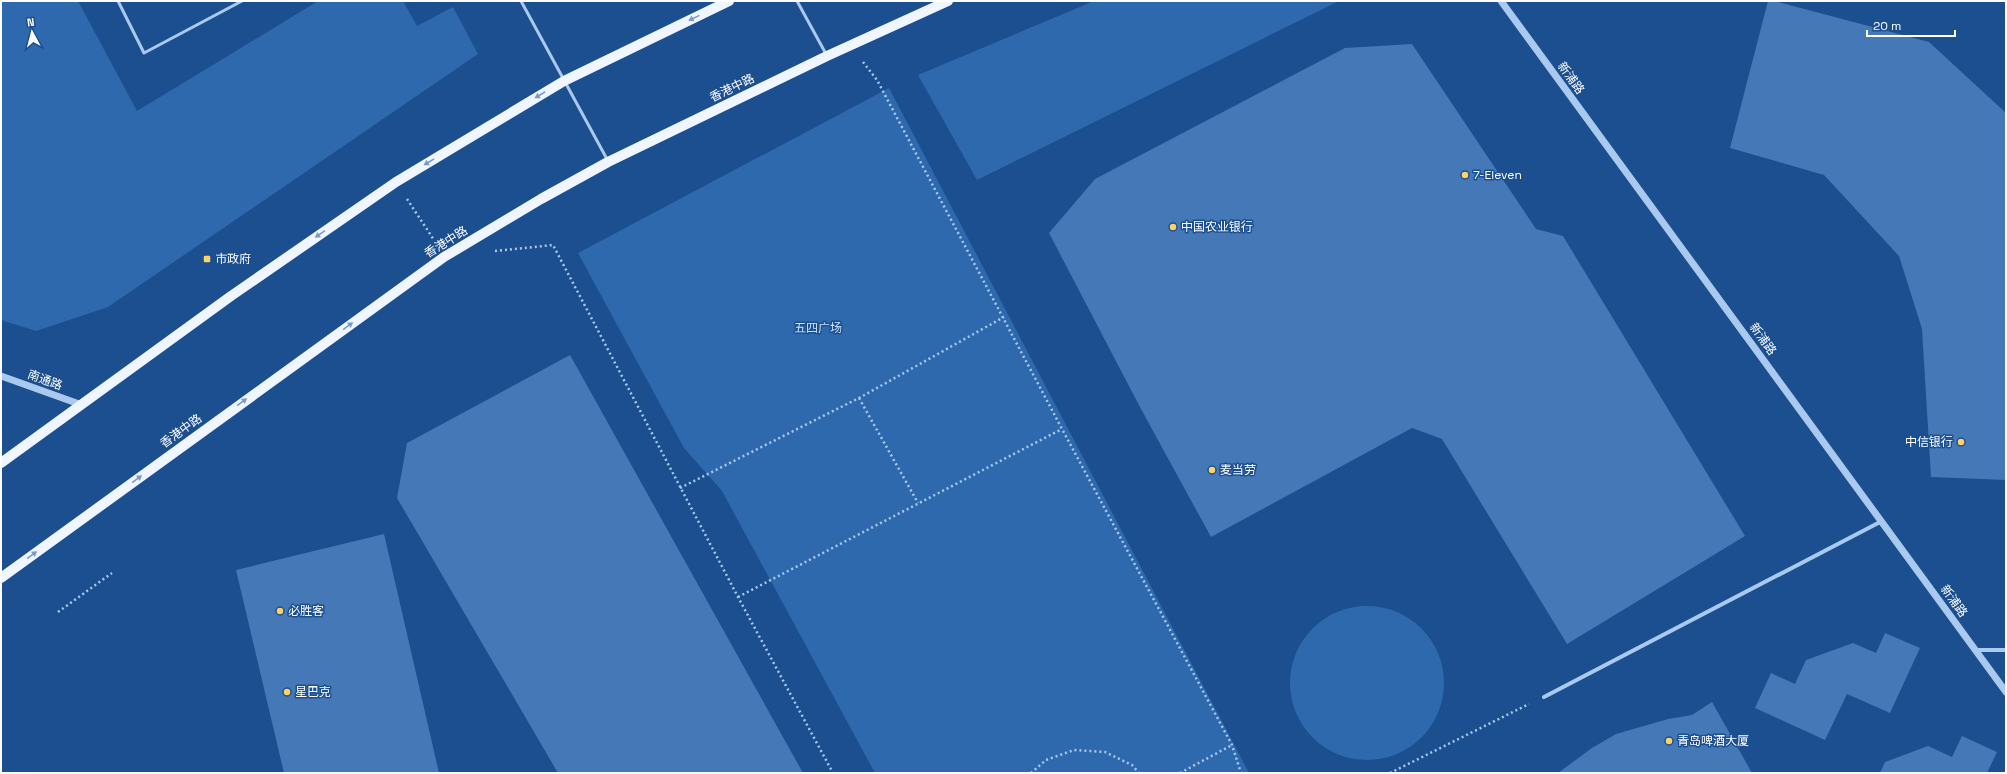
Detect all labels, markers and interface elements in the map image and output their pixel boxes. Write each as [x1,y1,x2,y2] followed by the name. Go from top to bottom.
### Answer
[12,12,52,52] north arrow
[1867,12,1955,38] scale bar
[26,15,35,29] text: N
[688,15,699,21] one-way arrow
[1873,18,1901,34] text: 20 m
[1554,59,1588,97] street label: 新浦路
[707,70,757,106] street label: 香港中路
[534,92,546,99] one-way arrow
[423,159,435,166] one-way arrow
[1473,167,1522,183] place label: 7-Eleven
[1460,170,1470,180] marker: 7-Eleven
[1181,219,1253,235] place label: 中国农业银行
[421,222,471,262] street label: 香港中路
[1168,222,1178,232] marker: 中国农业银行
[315,230,326,238] one-way arrow
[215,251,251,267] place label: 市政府
[202,254,212,264] marker: 市政府
[794,320,842,336] park label: 五四广场
[1746,320,1780,358] street label: 新浦路
[343,322,353,330] one-way arrow
[25,366,65,394] street label: 南通路
[237,398,248,406] one-way arrow
[157,410,205,452] street label: 香港中路
[1905,434,1953,450] place label: 中信银行
[1956,437,1966,447] marker: 中信银行
[1220,462,1256,478] place label: 麦当劳
[1207,465,1217,475] marker: 麦当劳
[132,474,143,483] one-way arrow
[27,551,38,559] one-way arrow
[1937,582,1971,620] street label: 新浦路
[288,603,324,619] place label: 必胜客
[275,606,285,616] marker: 必胜客
[295,684,331,700] place label: 星巴克
[282,687,292,697] marker: 星巴克
[1677,733,1749,749] place label: 青岛啤酒大厦
[1664,736,1674,746] marker: 青岛啤酒大厦

